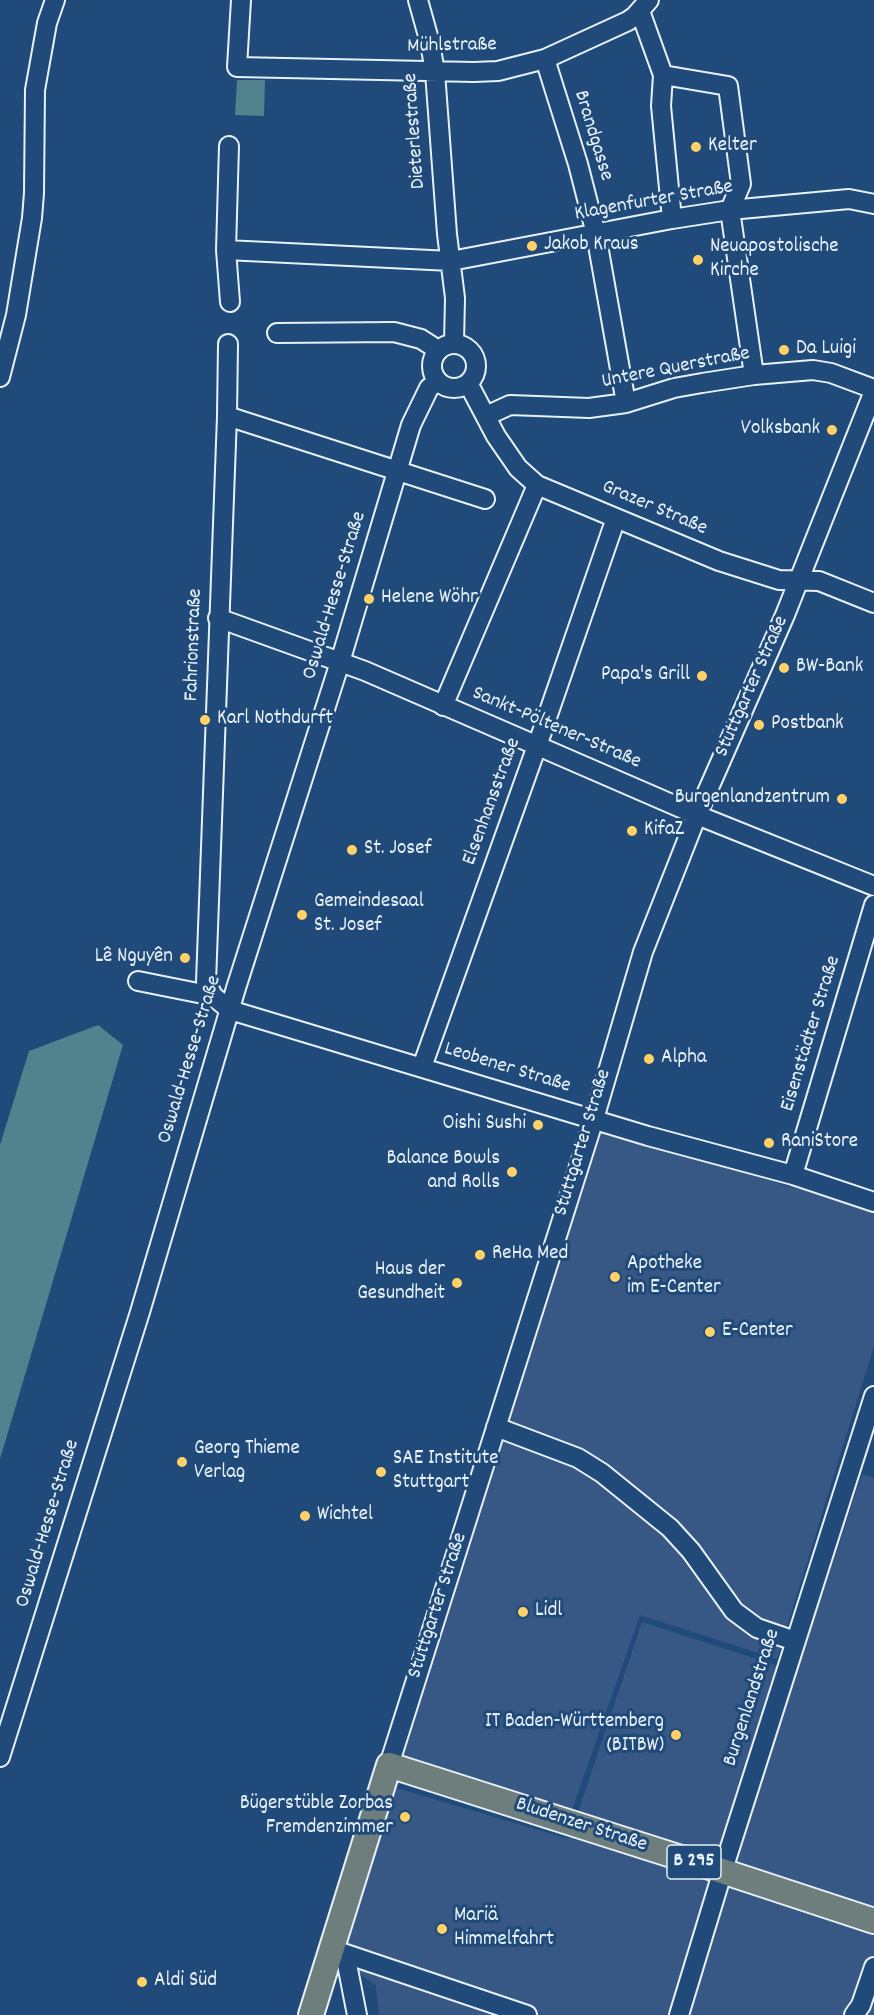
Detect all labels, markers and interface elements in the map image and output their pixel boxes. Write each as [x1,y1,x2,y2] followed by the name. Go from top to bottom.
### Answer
[407,34,497,60] street label: Mühlstraße
[399,72,433,190] street label: Dieterlestraße
[566,88,618,184] street label: Brandgasse
[708,134,757,160] place label: Kelter
[689,140,703,154] marker: Kelter
[573,176,735,228] street label: Klagenfurter Straße
[544,233,639,259] place label: Jakob Kraus
[710,235,838,285] place label: Neuapostolische Kirche
[525,239,539,253] marker: Jakob Kraus
[691,253,705,267] marker: Neuapostolische Kirche
[796,337,856,363] place label: Da Luigi
[600,342,752,396] street label: Untere Querstraße
[777,343,791,357] marker: Da Luigi
[741,417,820,443] place label: Volksbank
[825,423,839,437] marker: Volksbank
[598,476,710,542] street label: Grazer Straße
[298,509,374,683] street label: Oswald-Hesse-Straße
[381,586,478,612] place label: Helene Wöhr
[180,588,210,702] street label: Fahrionstraße
[362,592,376,606] marker: Helene Wöhr
[711,613,795,761] street label: Stuttgarter Straße
[796,655,863,681] place label: BW-Bank
[777,661,791,675] marker: BW-Bank
[601,663,690,689] place label: Papa's Grill
[695,669,709,683] marker: Papa's Grill
[468,682,644,776] street label: Sankt-Pöltener-Straße
[217,707,333,733] place label: Karl Nothdurft
[771,712,844,738] place label: Postbank
[198,713,212,727] marker: Karl Nothdurft
[752,718,766,732] marker: Postbank
[458,735,528,869] street label: Elsenhansstraße
[675,786,830,812] place label: Burgenlandzentrum
[835,792,849,806] marker: Burgenlandzentrum
[644,818,684,844] place label: KifaZ
[625,824,639,838] marker: KifaZ
[364,837,432,863] place label: St. Josef
[345,843,359,857] marker: St. Josef
[314,890,424,940] place label: Gemeindesaal St. Josef
[295,908,309,922] marker: Gemeindesaal St. Josef
[95,945,173,971] place label: Lê Nguyên
[178,951,192,965] marker: Lê Nguyên
[776,953,848,1115] street label: Eisenstädter Straße
[153,973,229,1147] street label: Oswald-Hesse-Straße
[441,1038,573,1100] street label: Leobener Straße
[661,1046,707,1072] place label: Alpha
[642,1052,656,1066] marker: Alpha
[550,1067,618,1219] street label: Stuttgarter Straße
[442,1112,526,1138] place label: Oishi Sushi
[531,1118,545,1132] marker: Oishi Sushi
[781,1130,858,1156] place label: RaniStore
[762,1136,776,1150] marker: RaniStore
[386,1147,500,1197] place label: Balance Bowls and Rolls
[505,1165,519,1179] marker: Balance Bowls and Rolls
[492,1242,568,1268] place label: ReHa Med
[473,1248,487,1262] marker: ReHa Med
[627,1252,721,1302] place label: Apotheke im E-Center
[357,1258,445,1308] place label: Haus der Gesundheit
[608,1270,622,1284] marker: Apotheke im E-Center
[450,1276,464,1290] marker: Haus der Gesundheit
[722,1319,793,1345] place label: E-Center
[703,1325,717,1339] marker: E-Center
[11,1437,87,1611] street label: Oswald-Hesse-Straße
[194,1437,300,1487] place label: Georg Thieme Verlag
[393,1447,499,1497] place label: SAE Institute Stuttgart
[175,1455,189,1469] marker: Georg Thieme Verlag
[374,1465,388,1479] marker: SAE Institute Stuttgart
[317,1503,373,1529] place label: Wichtel
[298,1509,312,1523] marker: Wichtel
[404,1530,474,1682] street label: Stuttgarter Straße
[535,1599,562,1625] place label: Lidl
[516,1605,530,1619] marker: Lidl
[719,1626,787,1770] street label: Burgenlandstraße
[485,1710,664,1760] place label: IT Baden-Württemberg (BITBW)
[669,1728,683,1742] marker: IT Baden-Württemberg (BITBW)
[240,1792,393,1842] place label: Bügerstüble Zorbas Fremdenzimmer
[512,1793,650,1859] street label: Bludenzer Straße
[398,1810,412,1824] marker: Bügerstüble Zorbas Fremdenzimmer
[667,1845,721,1879] road number: B 295
[454,1904,554,1954] place label: Mariä Himmelfahrt
[435,1922,449,1936] marker: Mariä Himmelfahrt
[154,1969,217,1995] place label: Aldi Süd
[135,1975,149,1989] marker: Aldi Süd

